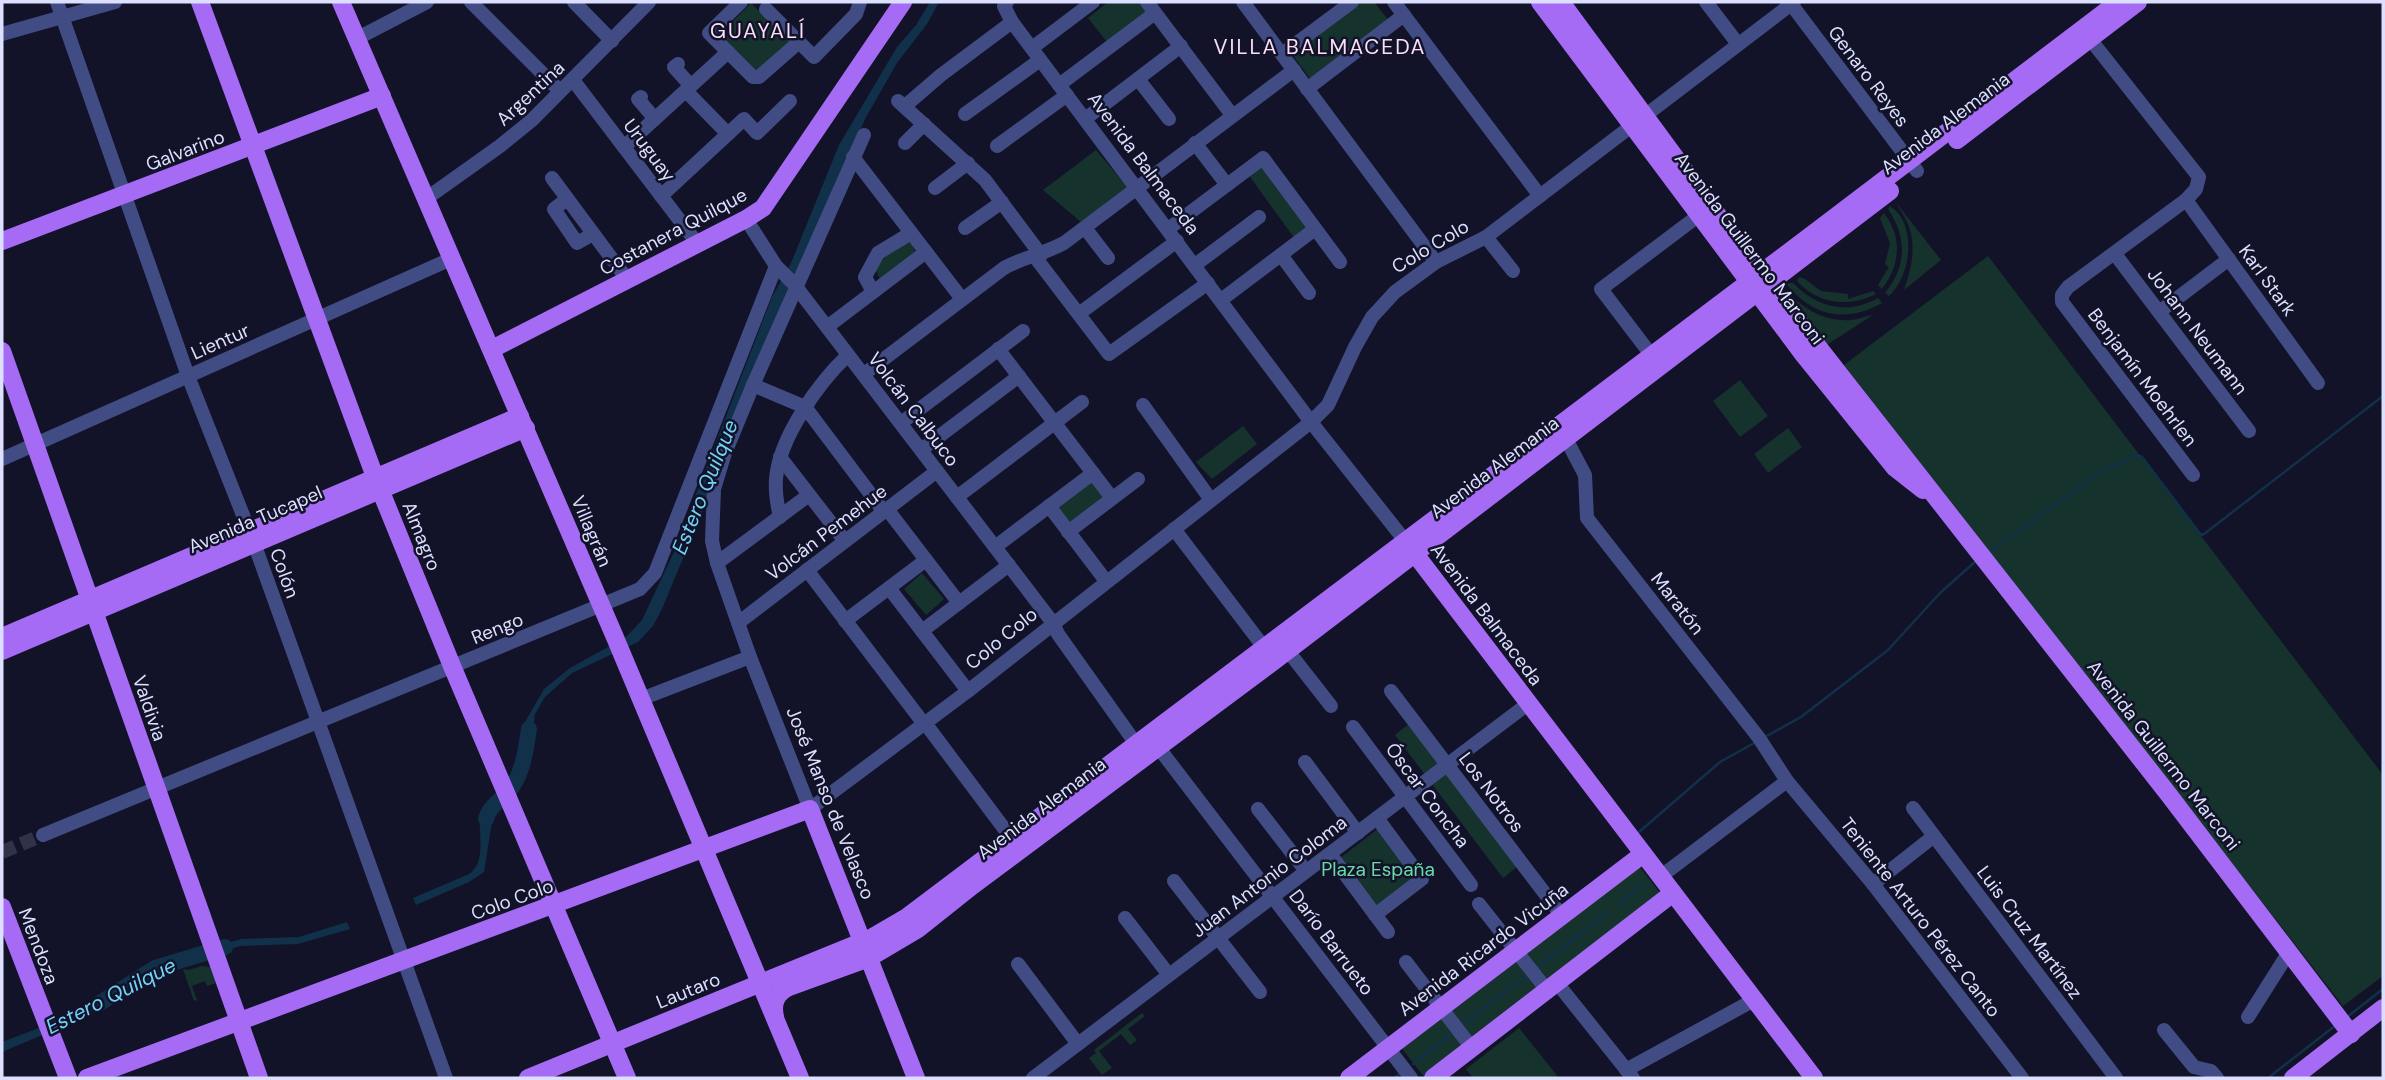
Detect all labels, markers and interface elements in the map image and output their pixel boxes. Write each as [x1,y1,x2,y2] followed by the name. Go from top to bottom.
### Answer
[710,17,806,45] district label: GUAYALÍ
[1822,21,1915,132] street label: Genaro Reyes
[1213,33,1427,61] district label: VILLA BALMACEDA
[491,55,570,131] street label: Argentina
[1876,67,2015,180] street label: Avenida Alemania
[1082,87,1205,239] street label: Avenida Balmaceda
[618,114,682,187] street label: Uruguay
[142,124,228,177] street label: Galvarino
[1669,147,1830,350] street label: Avenida Guillermo Marconi
[595,182,751,281] street label: Costanera Quilque
[1387,214,1473,279] street label: Colo Colo
[2233,239,2302,321] street label: Karl Stark
[2142,263,2254,400] street label: Johann Neumann
[2082,303,2203,452] street label: Benjamín Moehrlen
[187,318,253,365] street label: Lientur
[862,347,965,472] street label: Volcán Calbuco
[1425,411,1564,524] street label: Avenida Alemania
[665,416,745,558] water label: Estero Quilque
[761,479,892,586] street label: Volcán Pemehue
[184,480,326,559] street label: Avenida Tucapel
[565,492,618,571] street label: Villagrán
[396,498,447,575] street label: Almagro
[1425,538,1548,690] street label: Avenida Balmaceda
[264,545,305,602] street label: Colón
[1645,567,1710,640] street label: Maratón
[960,602,1043,675] street label: Colo Colo
[468,607,527,650] street label: Rengo
[2081,655,2246,855] street label: Avenida Guillermo Marconi
[127,672,172,744] street label: Valdivia
[780,703,881,903] street label: José Manso de Velasco
[1380,738,1475,853] street label: Óscar Concha
[1453,747,1530,838] street label: Los Notros
[972,752,1111,865] street label: Avenida Alemania
[1187,810,1352,943] street label: Juan Antonio Coloma
[1835,812,2006,1022] street label: Teniente Arturo Pérez Canto
[1321,857,1435,882] park label: Plaza España
[1971,861,2088,1004] street label: Luis Cruz Martínez
[468,873,557,926] street label: Colo Colo
[1393,877,1573,1022] street label: Avenida Ricardo Vicuña
[1284,884,1380,1000] street label: Darío Barrueto
[13,904,65,988] street label: Mendoza
[41,951,181,1041] water label: Estero Quilque
[652,966,724,1015] street label: Lautaro

